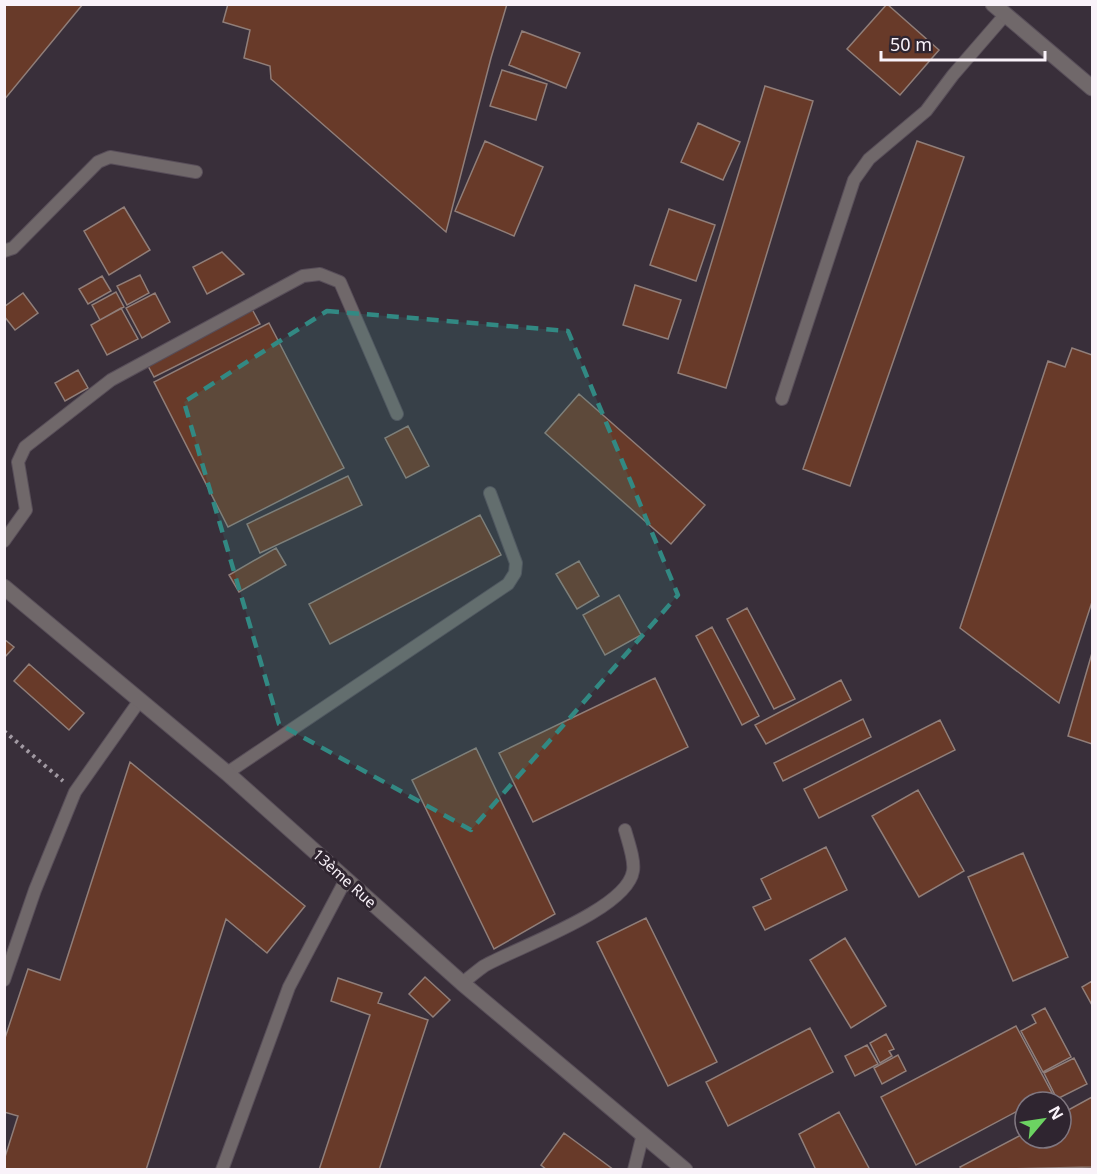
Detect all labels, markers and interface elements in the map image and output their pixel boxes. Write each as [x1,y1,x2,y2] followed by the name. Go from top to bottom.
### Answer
[881,24,1044,62] scale bar
[890,32,932,56] text: 50 m
[309,844,381,912] street label: 13ème Rue
[1013,1090,1073,1150] north arrow
[1043,1102,1069,1124] text: N

